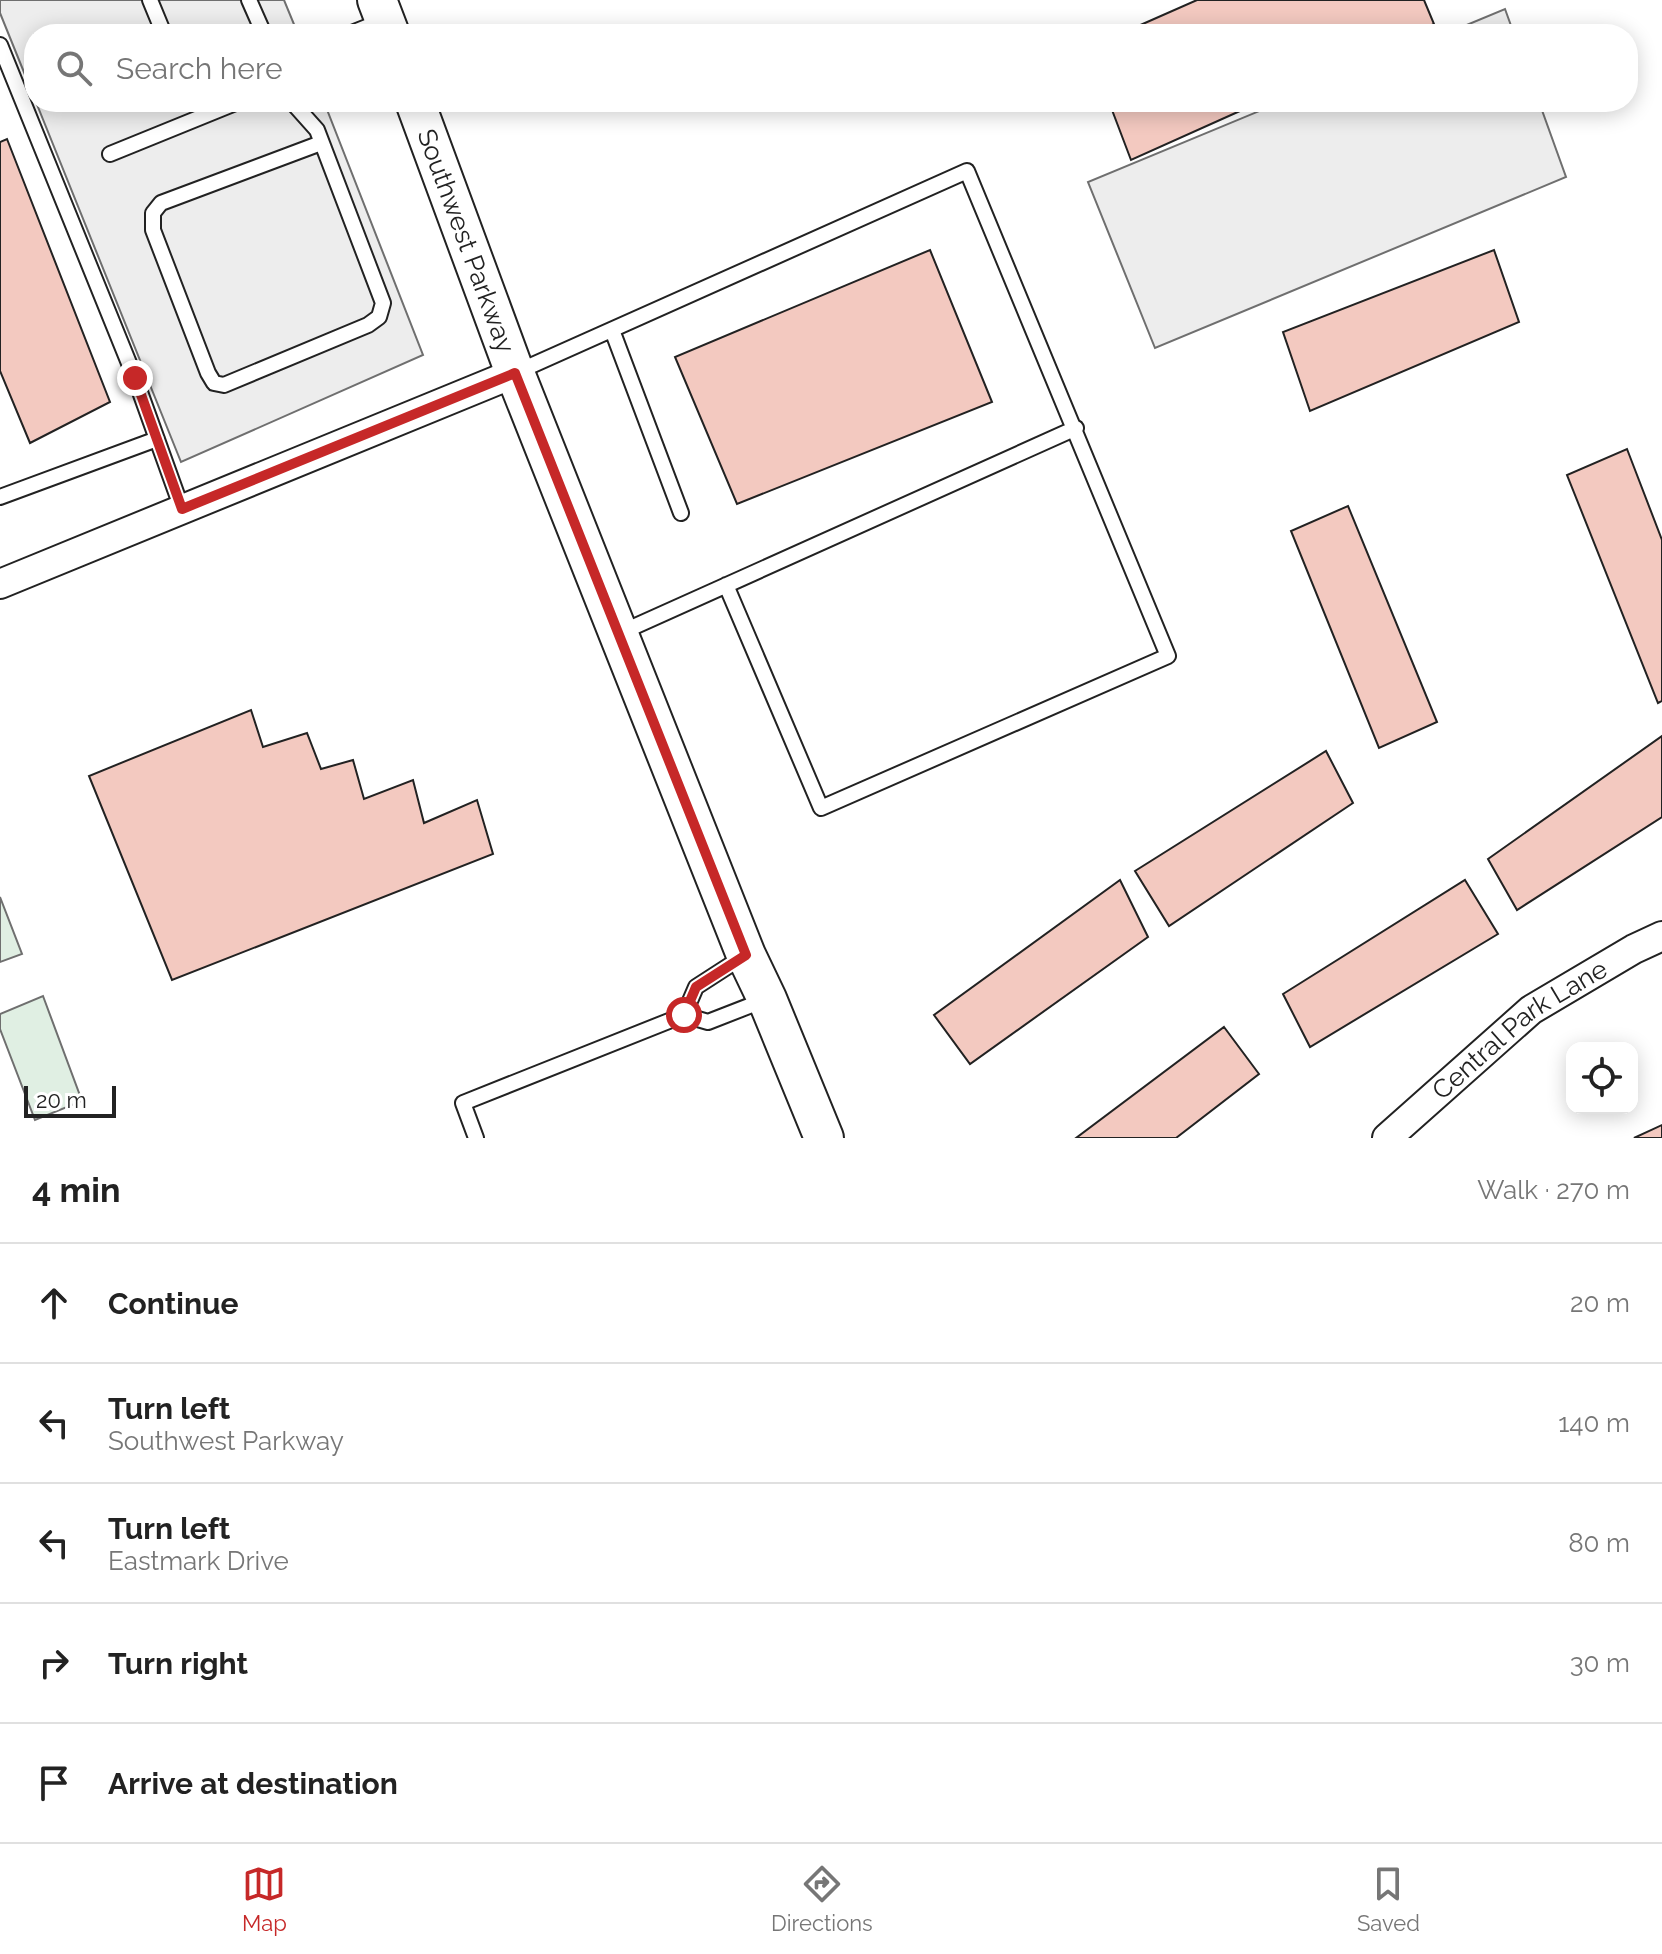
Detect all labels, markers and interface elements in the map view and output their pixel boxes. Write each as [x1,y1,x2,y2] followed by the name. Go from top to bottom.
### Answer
[24,24,1638,112] search box
[52,46,96,90] icon: search
[116,51,283,86] text: Search here
[411,125,521,357] street label: Southwest Parkway
[117,360,153,396] route end
[1426,953,1612,1106] street label: Central Park Lane
[666,997,702,1033] route start
[1566,1042,1638,1114] map controls
[1566,1042,1638,1114] button: locate
[24,1082,116,1118] scale bar
[36,1087,87,1113] text: 20 m
[32,1170,120,1210] text: 4 min
[1477,1175,1630,1205] text: Walk · 270 m
[32,1281,76,1325] icon: ahead
[108,1286,239,1321] text: Continue
[1570,1288,1630,1318] text: 20 m
[108,1391,230,1426] text: Turn left
[32,1401,76,1445] icon: left
[1558,1408,1630,1438] text: 140 m
[108,1426,344,1456] text: Southwest Parkway
[108,1511,230,1546] text: Turn left
[32,1521,76,1565] icon: left
[1568,1528,1630,1558] text: 80 m
[108,1546,289,1576] text: Eastmark Drive
[32,1641,76,1685] icon: right
[108,1646,248,1681] text: Turn right
[1570,1648,1630,1678] text: 30 m
[32,1761,76,1805] icon: arrive
[108,1766,398,1801] text: Arrive at destination
[242,1862,287,1936] tab: Map
[771,1862,873,1936] tab: Directions
[1357,1862,1420,1936] tab: Saved

